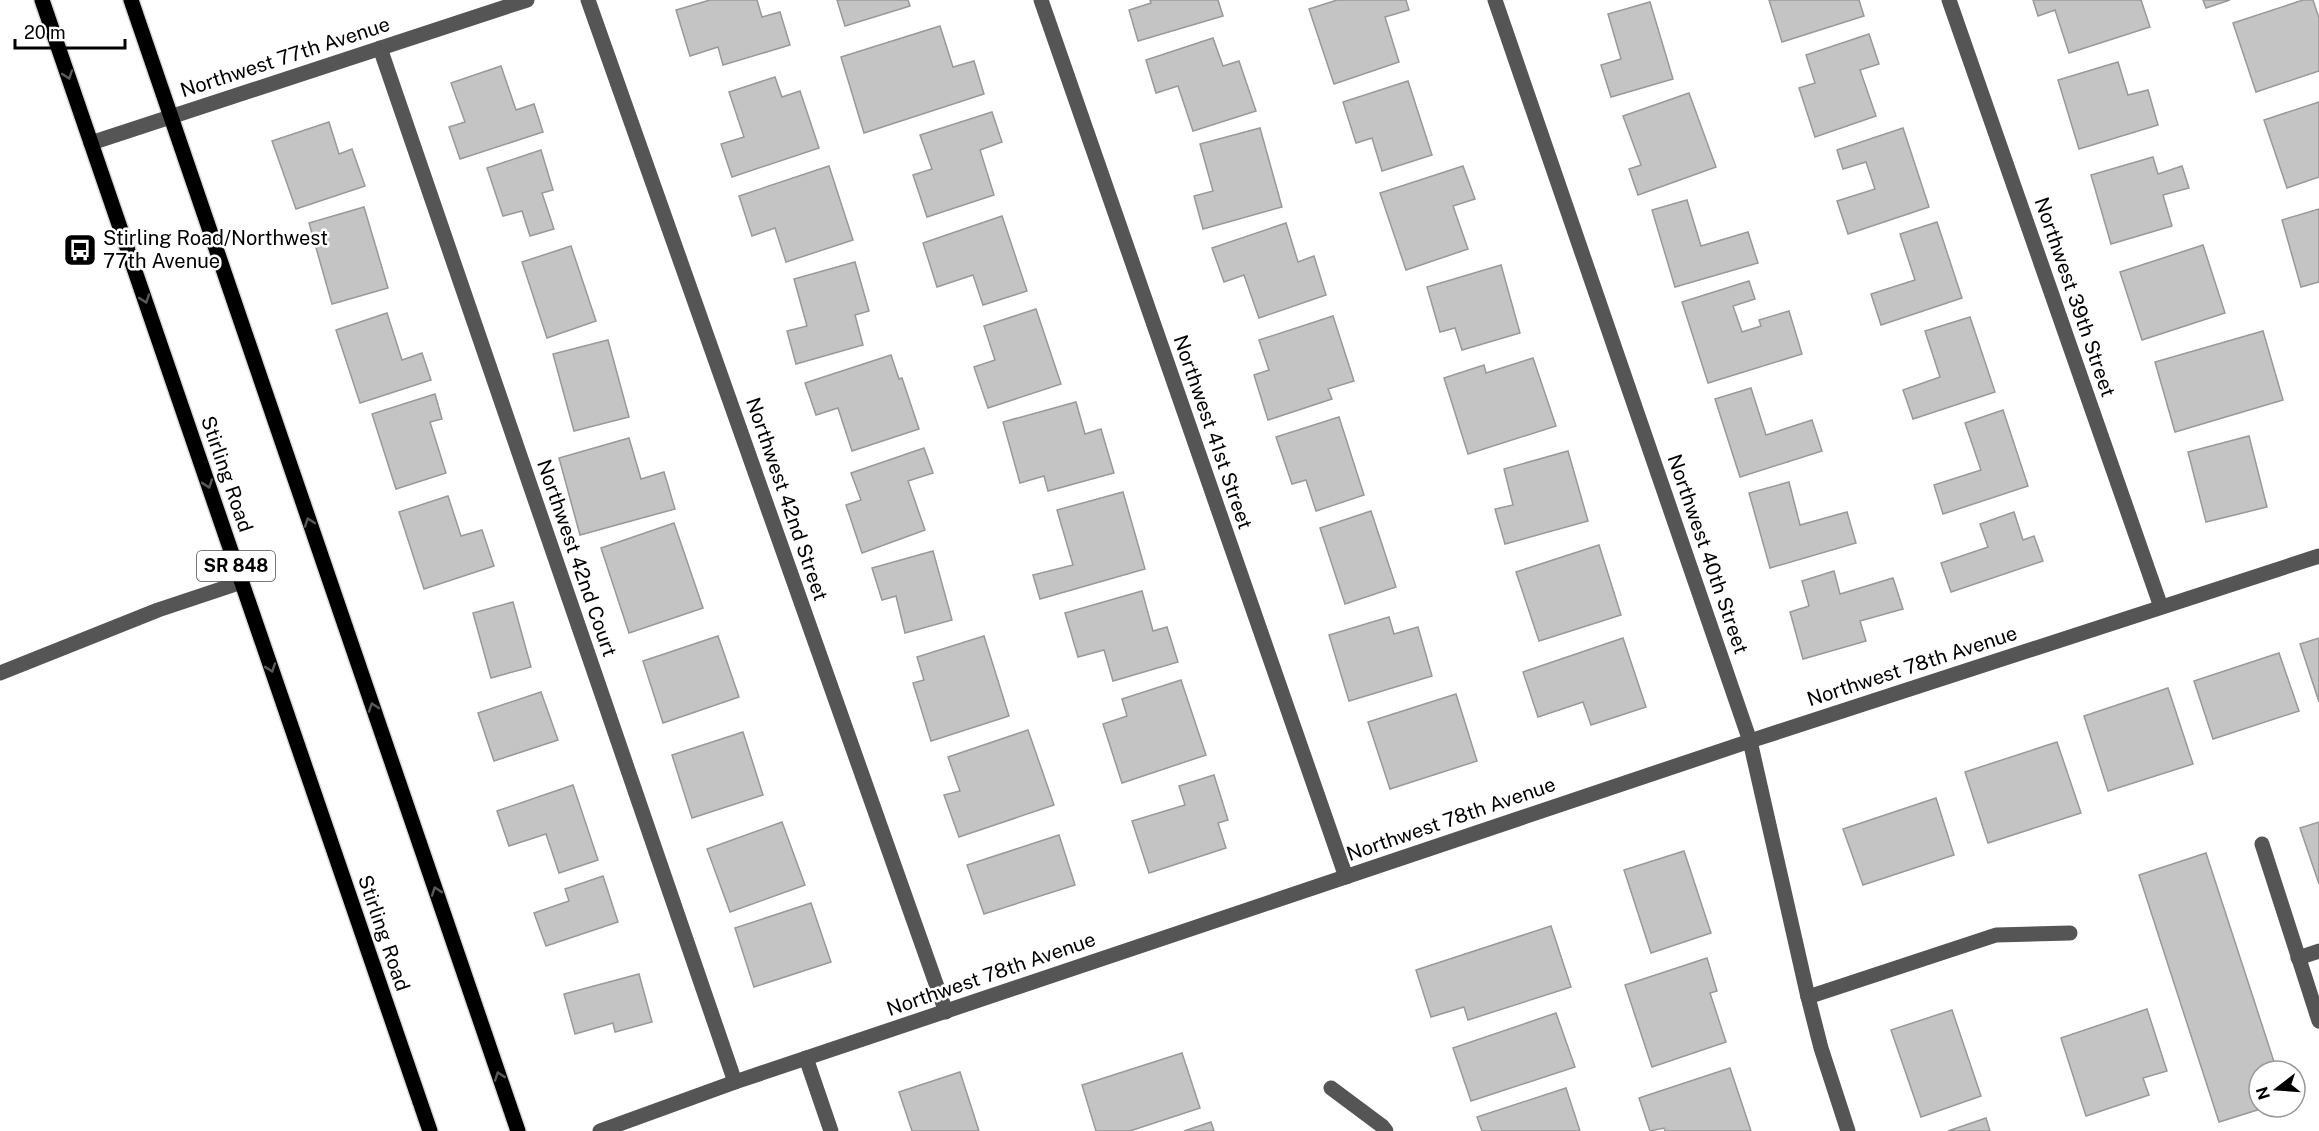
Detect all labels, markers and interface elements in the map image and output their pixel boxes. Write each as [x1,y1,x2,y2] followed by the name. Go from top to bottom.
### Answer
[15,12,124,50] scale bar
[177,12,393,102] street label: Northwest 77th Avenue
[24,22,66,43] text: 20 m
[61,69,73,80] one-way arrow
[2030,194,2120,400] street label: Northwest 39th Street
[103,226,328,273] place label: Stirling Road/Northwest 77th Avenue
[62,232,98,268] bus stop icon: Stirling Road/Northwest 77th Avenue
[137,294,150,304] one-way arrow
[1169,332,1257,532] street label: Northwest 41st Street
[741,394,833,604] street label: Northwest 42nd Street
[196,413,258,535] street label: Stirling Road
[1663,451,1753,657] street label: Northwest 40th Street
[532,456,622,660] street label: Northwest 42nd Court
[201,478,213,489] one-way arrow
[304,517,317,528] one-way arrow
[197,551,275,581] road number: SR 848
[1804,621,2020,711] street label: Northwest 78th Avenue
[264,662,277,673] one-way arrow
[367,702,380,713] one-way arrow
[1343,772,1559,866] street label: Northwest 78th Avenue
[353,872,415,994] street label: Stirling Road
[430,886,443,897] one-way arrow
[883,927,1099,1021] street label: Northwest 78th Avenue
[2247,1059,2307,1119] north arrow
[493,1071,506,1082] one-way arrow
[2252,1084,2274,1102] text: N

